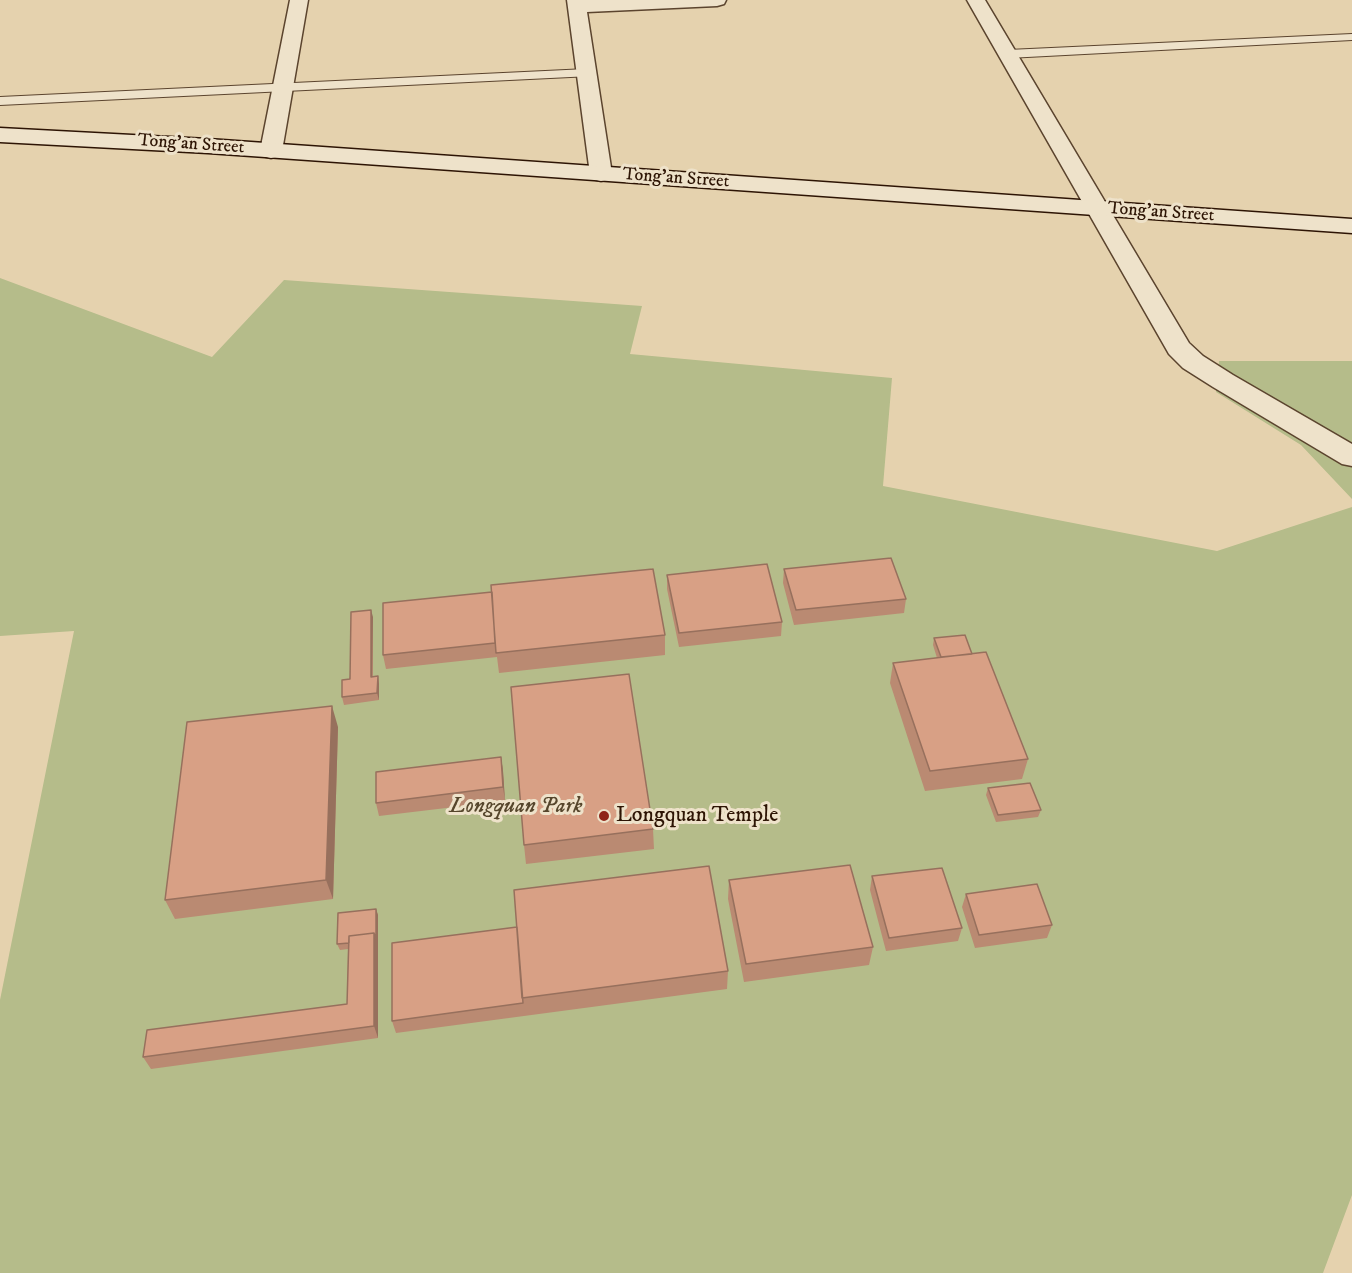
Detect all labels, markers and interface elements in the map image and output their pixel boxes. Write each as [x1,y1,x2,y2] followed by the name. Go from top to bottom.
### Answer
[137,131,245,159] street label: Tong'an Street
[622,165,730,193] street label: Tong'an Street
[1107,199,1215,227] street label: Tong'an Street
[450,794,582,820] park label: Longquan Park
[616,803,778,829] place label: Longquan Temple
[597,809,611,823] marker: Longquan Temple

